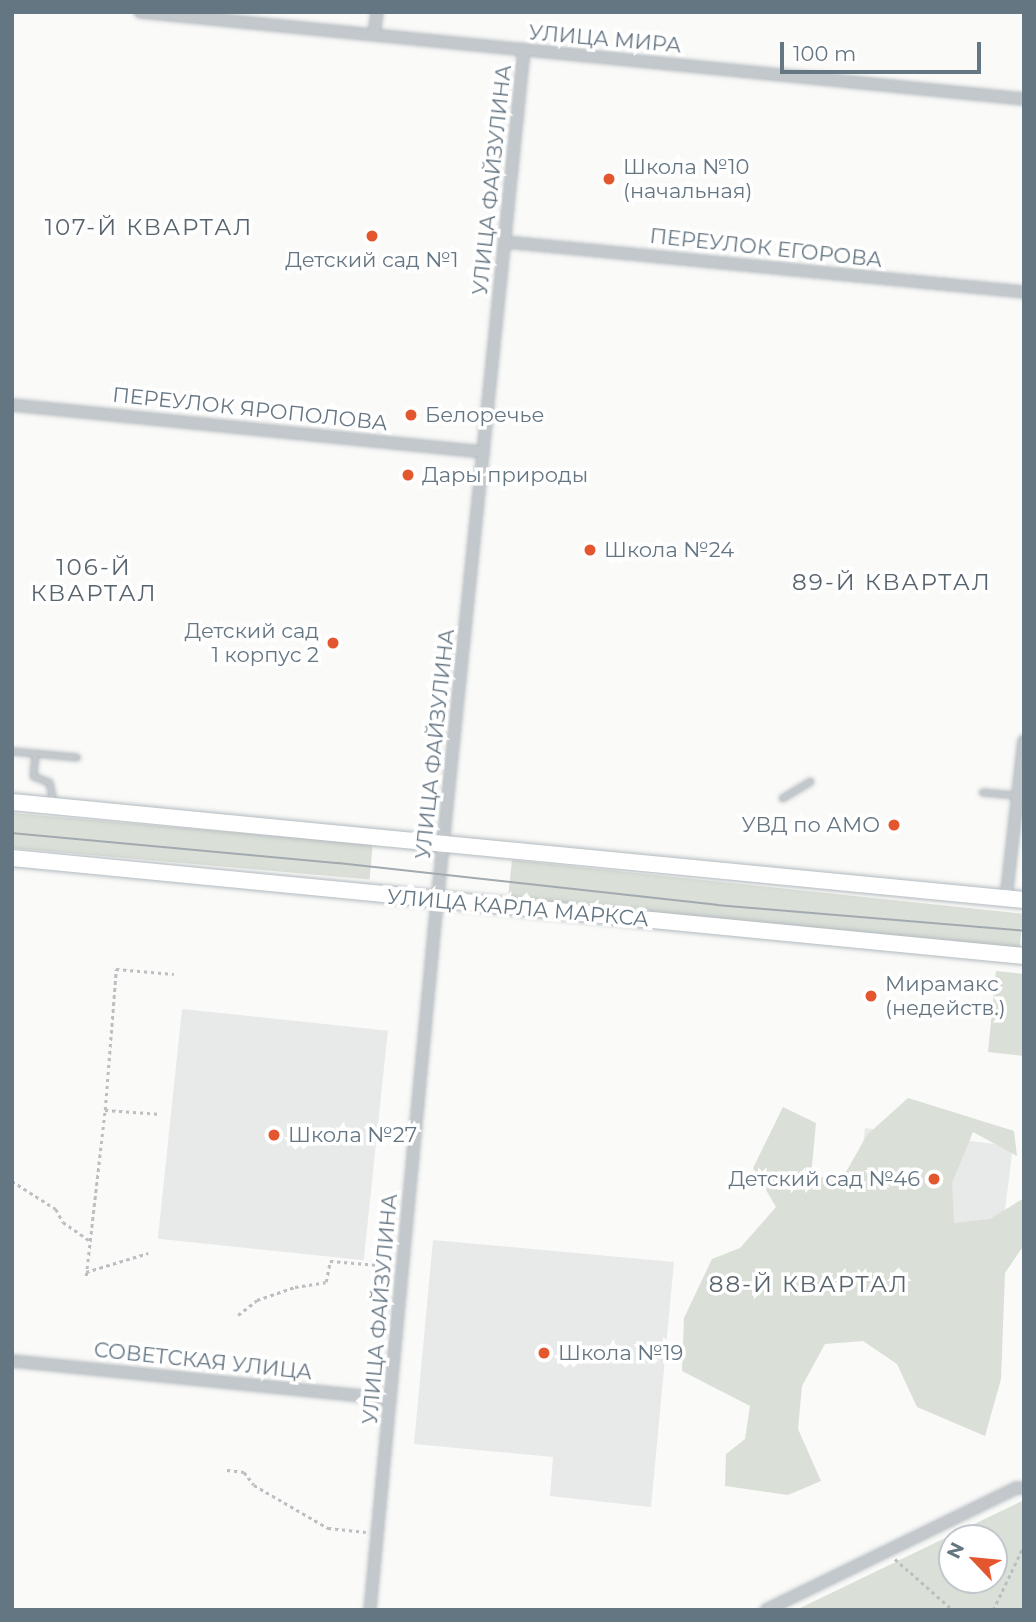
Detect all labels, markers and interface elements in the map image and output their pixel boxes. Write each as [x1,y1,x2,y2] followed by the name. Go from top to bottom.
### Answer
[528,20,682,58] street label: УЛИЦА МИРА
[784,28,985,72] scale bar
[793,41,856,66] text: 100 m
[467,64,517,296] street label: УЛИЦА ФАЙЗУЛИНА
[623,154,752,204] place label: Школа №10 (начальная)
[601,171,617,187] marker: Школа №10 (начальная)
[46,213,252,241] district label: 107-Й КВАРТАЛ
[648,223,884,273] street label: ПЕРЕУЛОК ЕГОРОВА
[364,228,380,244] marker: Детский сад №1
[285,247,459,273] place label: Детский сад №1
[111,382,389,436] street label: ПЕРЕУЛОК ЯРОПОЛОВА
[425,402,544,428] place label: Белоречье
[403,407,419,423] marker: Белоречье
[422,462,588,488] place label: Дары природы
[400,467,416,483] marker: Дары природы
[604,537,734,563] place label: Школа №24
[582,542,598,558] marker: Школа №24
[31,553,157,607] district label: 106-Й КВАРТАЛ
[794,568,990,596] district label: 89-Й КВАРТАЛ
[185,618,319,668] place label: Детский сад 1 корпус 2
[410,628,460,860] street label: УЛИЦА ФАЙЗУЛИНА
[325,635,341,651] marker: Детский сад 1 корпус 2
[742,812,880,838] place label: УВД по АМО
[886,817,902,833] marker: УВД по АМО
[386,884,650,932] street label: УЛИЦА КАРЛА МАРКСА
[885,971,1006,1021] place label: Мирамакс (недейств.)
[863,988,879,1004] marker: Мирамакс (недейств.)
[288,1122,417,1148] place label: Школа №27
[266,1127,282,1143] marker: Школа №27
[728,1166,920,1192] place label: Детский сад №46
[926,1171,942,1187] marker: Детский сад №46
[357,1193,403,1425] street label: УЛИЦА ФАЙЗУЛИНА
[710,1270,908,1298] district label: 88-Й КВАРТАЛ
[93,1337,313,1385] street label: СОВЕТСКАЯ УЛИЦА
[558,1340,683,1366] place label: Школа №19
[536,1345,552,1361] marker: Школа №19
[938,1524,1008,1594] north arrow
[942,1539,969,1562] text: N

